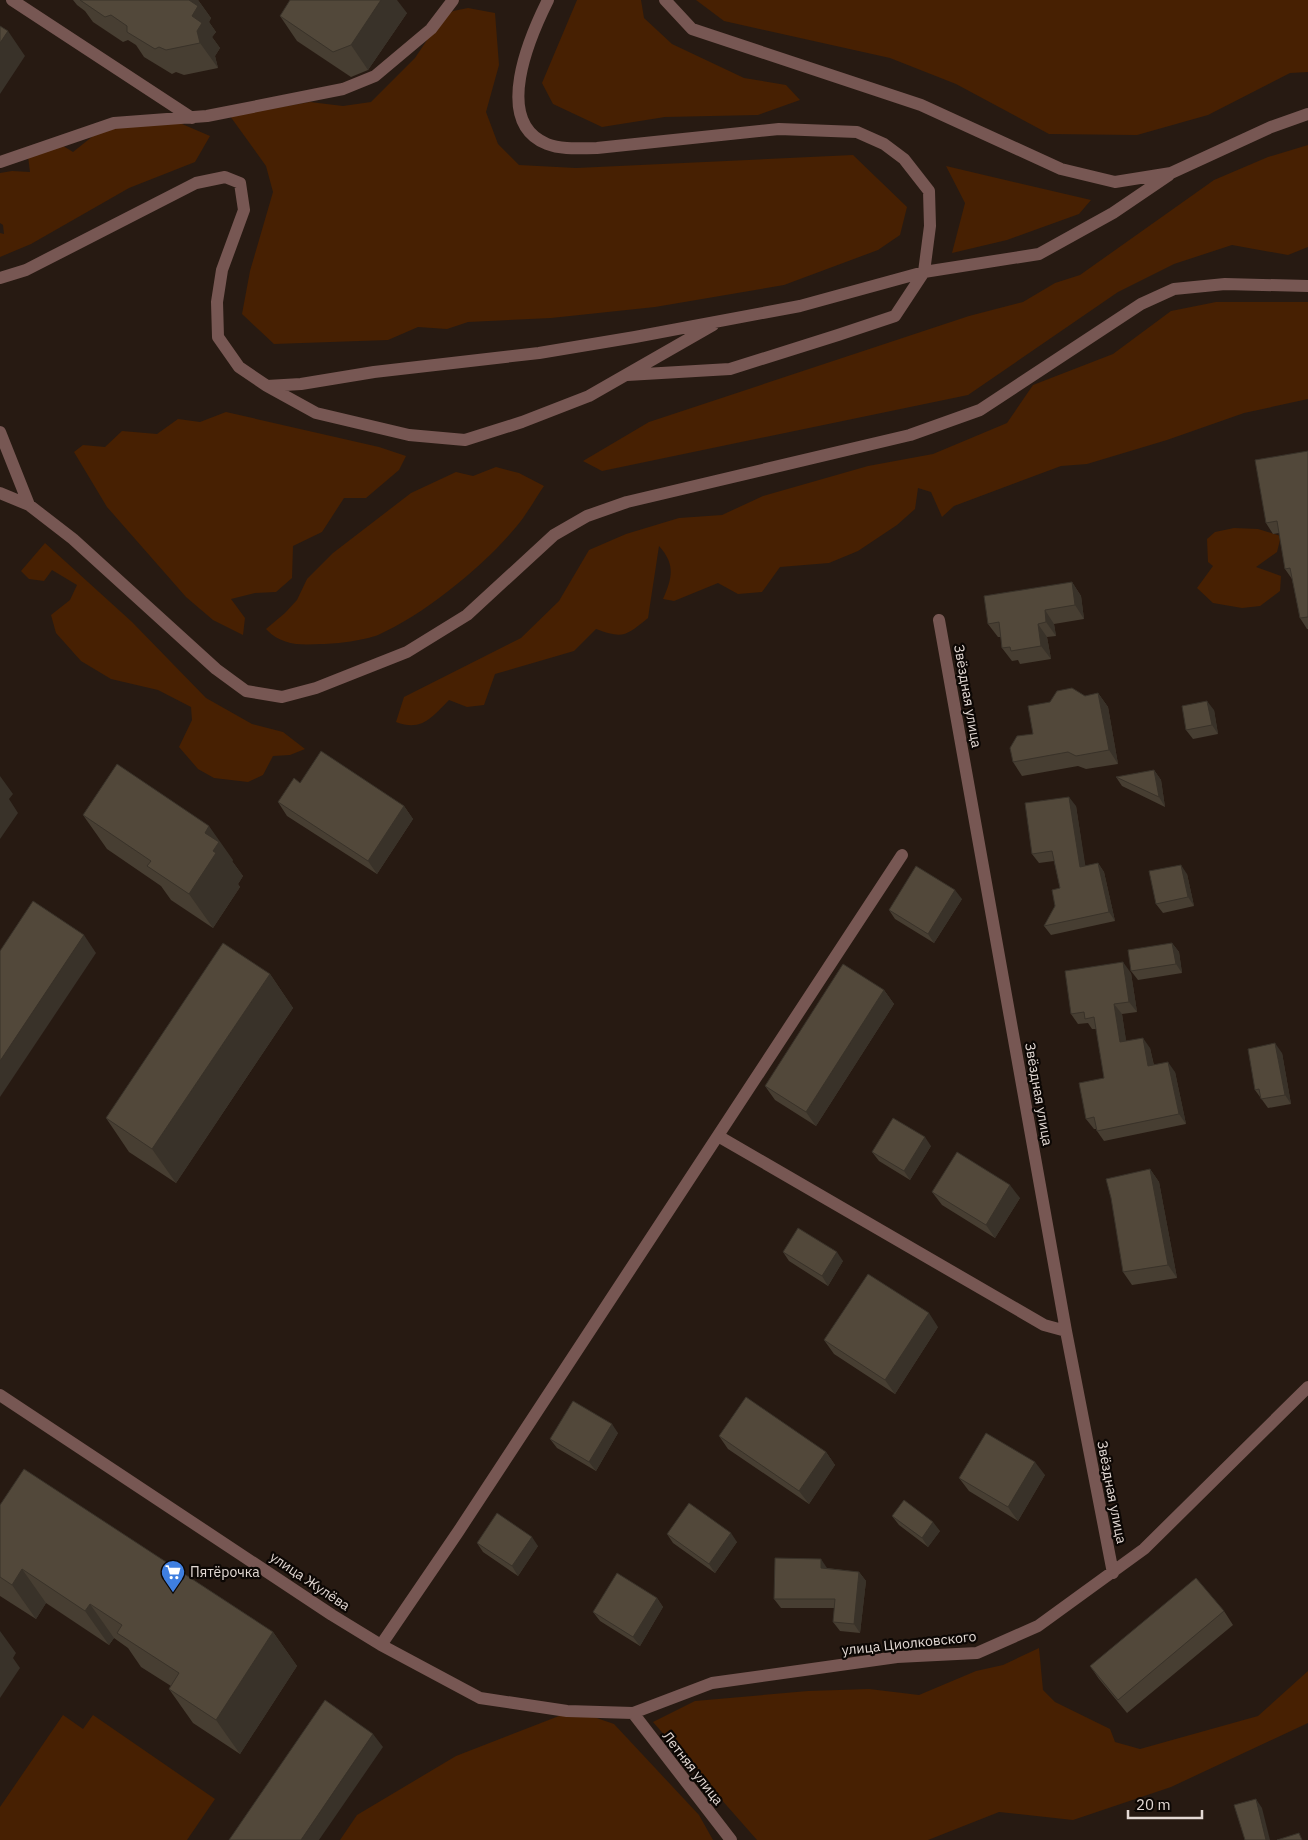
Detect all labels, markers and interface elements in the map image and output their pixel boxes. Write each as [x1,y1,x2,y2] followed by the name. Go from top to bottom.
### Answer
[950,643,986,750] street label: Звёздная улица
[1021,1041,1057,1148] street label: Звёздная улица
[1093,1439,1131,1545] street label: Звёздная улица
[266,1548,354,1615] street label: улица Жулёва
[160,1559,186,1593] supermarket icon: Пятёрочка
[190,1563,260,1581] place label: Пятёрочка
[841,1627,977,1659] street label: улица Циолковского
[659,1727,728,1809] street label: Летняя улица
[1128,1788,1202,1820] scale bar
[1136,1795,1171,1814] text: 20 m

